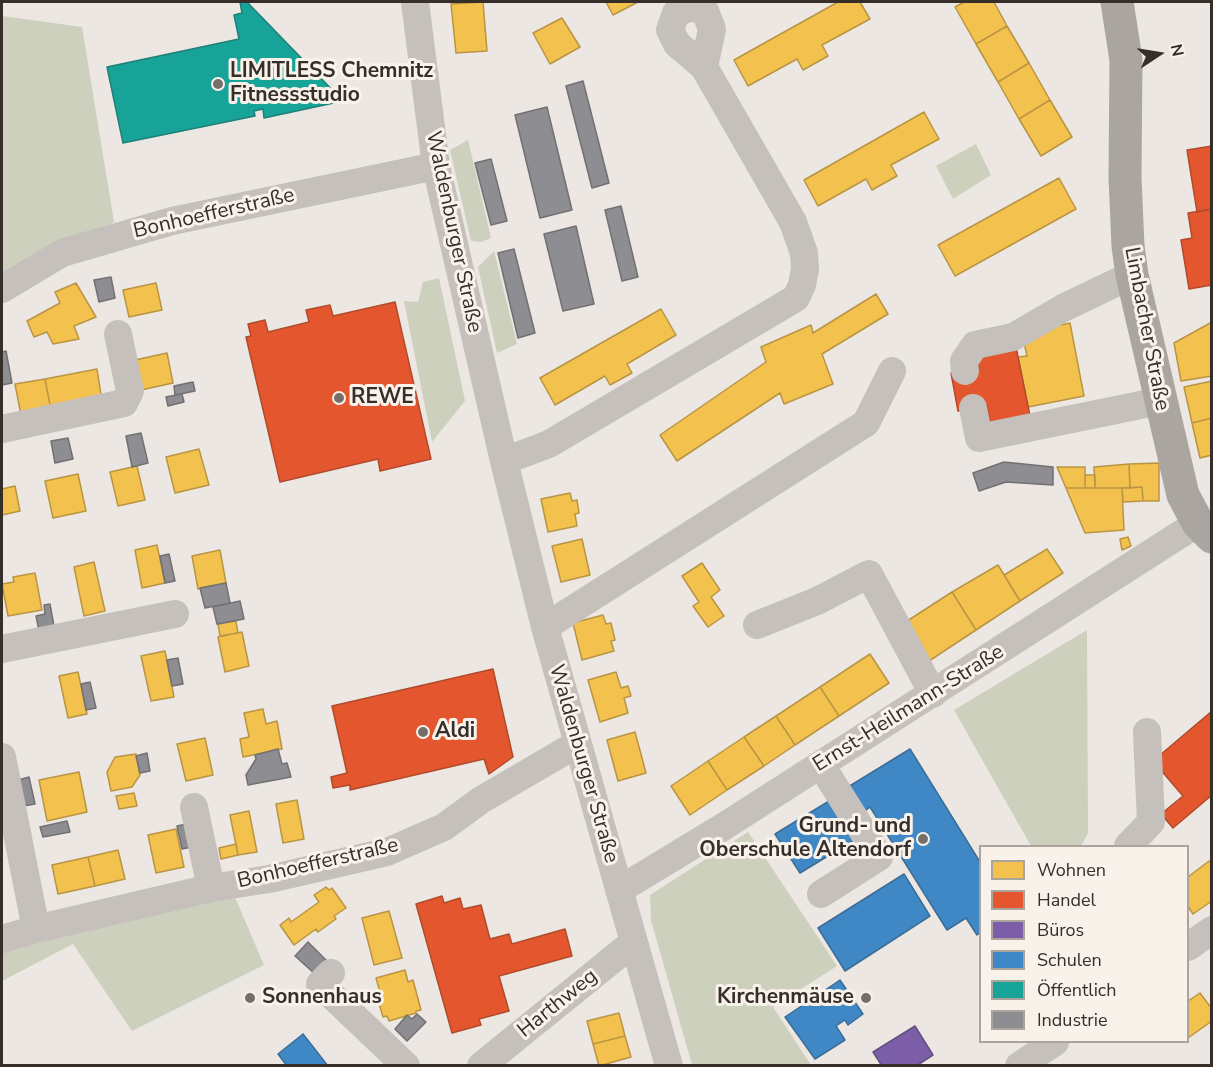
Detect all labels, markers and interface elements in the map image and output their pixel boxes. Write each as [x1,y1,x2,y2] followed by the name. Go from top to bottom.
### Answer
[1129,24,1189,84] north arrow
[1165,42,1189,58] text: N
[230,59,433,109] place label: LIMITLESS Chemnitz Fitnessstudio
[211,77,225,91] marker: LIMITLESS Chemnitz Fitnessstudio
[419,129,487,335] street label: Waldenburger Straße
[131,183,297,245] street label: Bonhoefferstraße
[1118,245,1174,413] street label: Limbacher Straße
[351,385,414,411] place label: REWE
[332,391,346,405] marker: REWE
[809,640,1009,778] street label: Ernst-Heilmann-Straße
[543,662,623,866] street label: Waldenburger Straße
[435,719,475,745] place label: Aldi
[416,725,430,739] marker: Aldi
[699,814,911,864] place label: Grund- und Oberschule Altendorf
[916,832,930,846] marker: Grund- und Oberschule Altendorf
[235,833,401,895] street label: Bonhoefferstraße
[979,845,1189,1043] legend
[1037,858,1106,882] text: Wohnen
[1037,888,1096,912] text: Handel
[1037,918,1084,942] text: Büros
[1037,948,1102,972] text: Schulen
[513,964,603,1044] street label: Harthweg
[1037,978,1116,1002] text: Öffentlich
[262,985,382,1011] place label: Sonnenhaus
[717,985,854,1011] place label: Kirchenmäuse
[243,991,257,1005] marker: Sonnenhaus
[859,991,873,1005] marker: Kirchenmäuse
[1037,1008,1108,1032] text: Industrie

